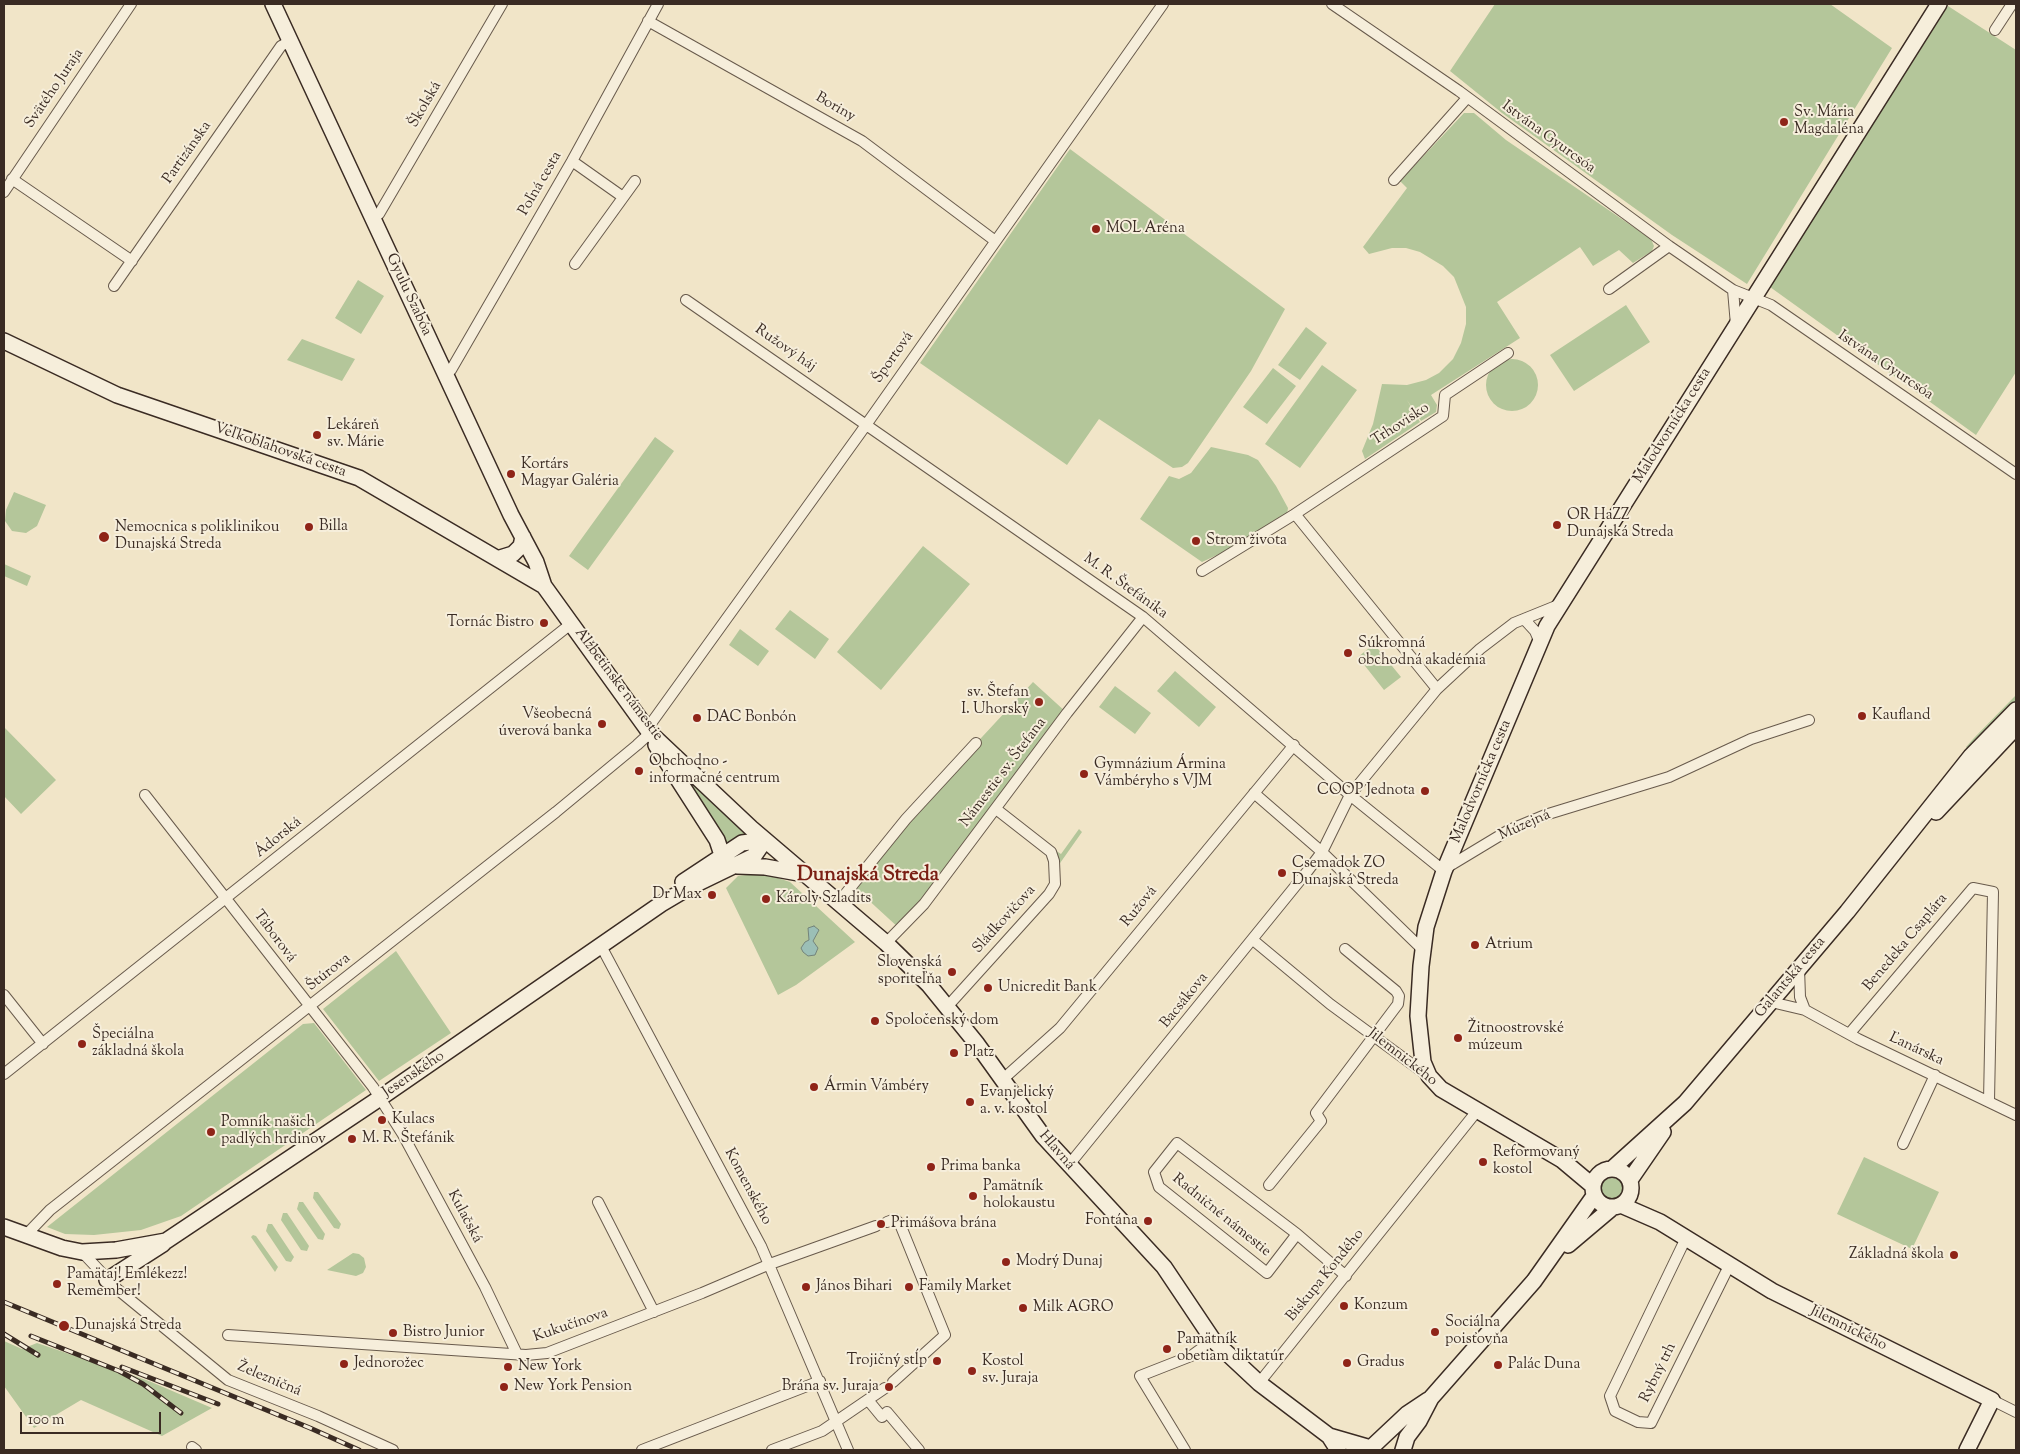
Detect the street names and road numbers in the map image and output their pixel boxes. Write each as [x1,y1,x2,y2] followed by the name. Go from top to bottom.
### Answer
[22,46,88,132] street label: Svätého Juraja
[406,79,446,131] street label: Školská
[812,89,858,127] street label: Boriny
[1498,98,1598,178] street label: Istvána Gyurcsóa
[160,118,216,188] street label: Partizánska
[516,149,566,219] street label: Poľná cesta
[381,251,435,339] street label: Gyulu Szabóa
[751,321,819,377] street label: Ružový háj
[1834,327,1936,405] street label: Istvána Gyurcsóa
[870,329,918,387] street label: Športová
[1630,365,1716,487] street label: Malodvornícka cesta
[1369,400,1433,450] street label: Trhovisko
[212,420,348,482] street label: Veľkoblahovská cesta
[1079,550,1171,624] street label: M. R. Štefánika
[570,625,666,745] street label: Alžbetínske námestie
[957,715,1051,831] street label: Námestie sv. Štefana
[1448,718,1516,846] street label: Malodvornícka cesta
[1496,807,1554,845] street label: Múzejná
[252,814,306,862] street label: Ádorská
[970,882,1040,958] street label: Sládkovičova
[1118,883,1162,931] street label: Ružová
[1860,891,1952,995] street label: Benedeka Csaplára
[249,907,299,967] street label: Táborová
[1752,934,1830,1022] street label: Galantská cesta
[303,950,355,996] street label: Štúrova
[1157,970,1213,1032] street label: Bacsákova
[1364,1025,1440,1091] street label: Jilemnického
[1886,1030,1946,1070] street label: Ľanárska
[380,1048,448,1102] street label: Jesenského
[1034,1128,1078,1174] street label: Hlavná
[719,1146,775,1228] street label: Komenského
[1168,1171,1274,1261] street label: Radničné námestie
[443,1187,485,1247] street label: Kulačská
[1283,1226,1369,1326] street label: Biskupa Kondého
[1807,1303,1889,1355] street label: Jilemnického
[531,1305,611,1347] street label: Kukučínova
[1637,1340,1681,1406] street label: Rybný trh
[234,1358,304,1402] street label: Železničná

